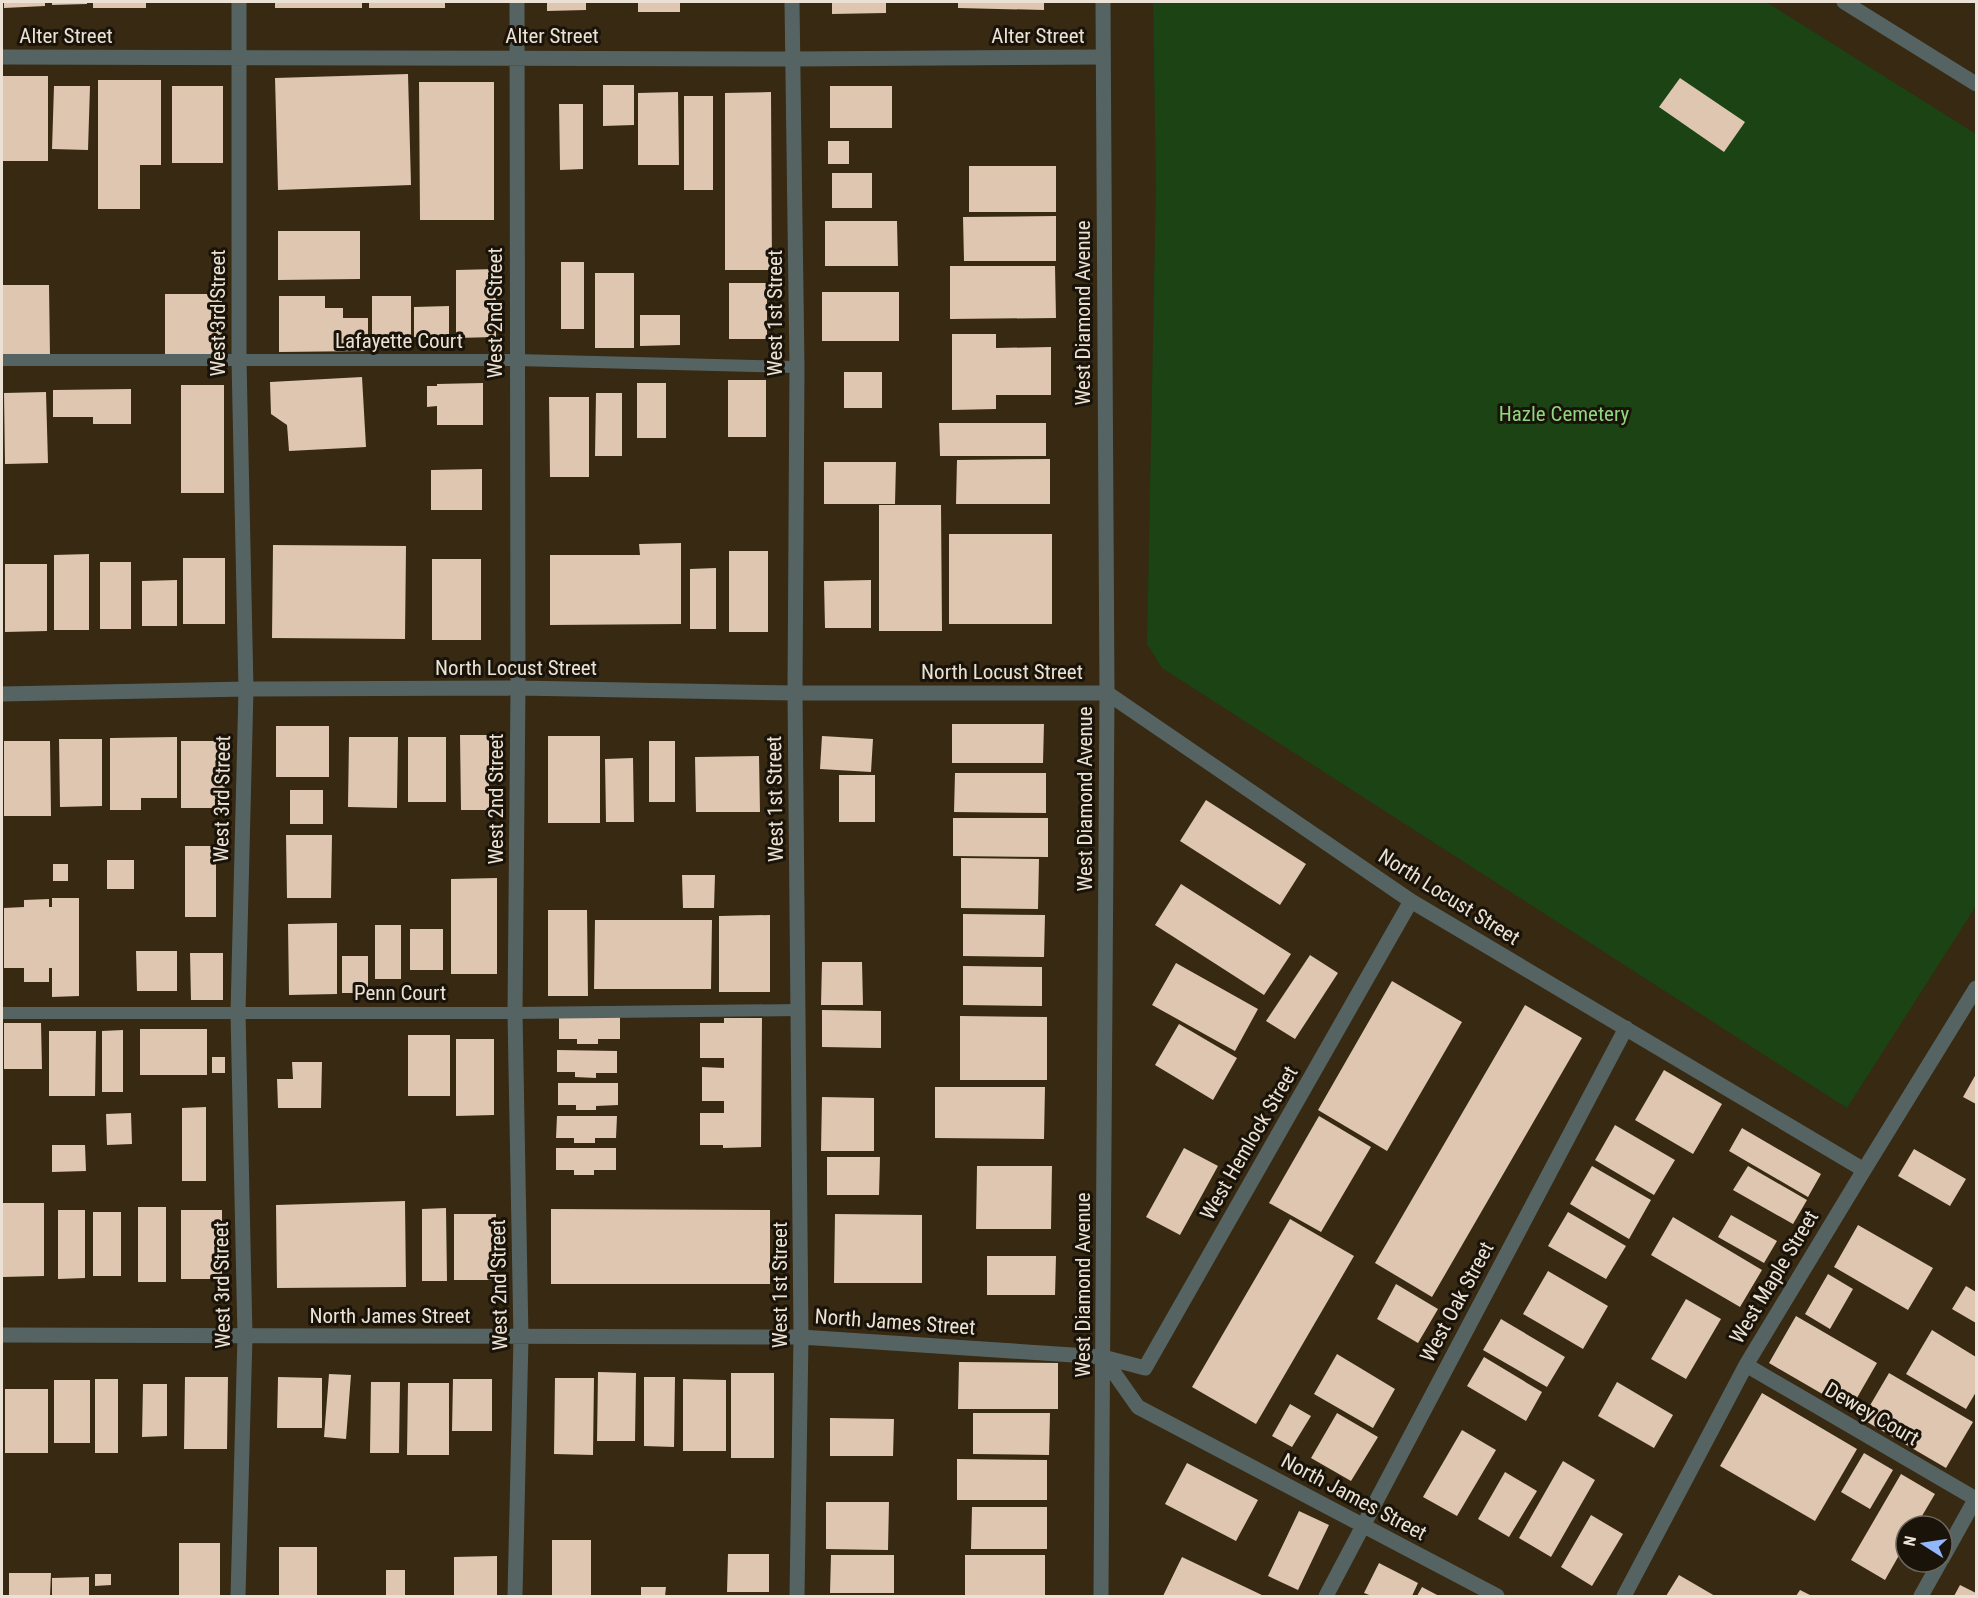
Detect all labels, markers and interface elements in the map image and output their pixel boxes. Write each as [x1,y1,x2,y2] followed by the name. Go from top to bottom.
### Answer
[19,24,113,48] street label: Alter Street
[505,24,599,48] street label: Alter Street
[991,24,1085,48] street label: Alter Street
[1071,220,1095,406] street label: West Diamond Avenue
[483,247,507,379] street label: West 2nd Street
[206,249,230,377] street label: West 3rd Street
[763,250,787,376] street label: West 1st Street
[335,329,463,353] street label: Lafayette Court
[1499,402,1630,426] park label: Hazle Cemetery
[435,656,597,680] street label: North Locust Street
[921,660,1083,684] street label: North Locust Street
[1073,706,1097,892] street label: West Diamond Avenue
[484,733,508,865] street label: West 2nd Street
[209,735,235,863] street label: West 3rd Street
[762,736,788,862] street label: West 1st Street
[1374,844,1524,950] street label: North Locust Street
[354,981,446,1005] street label: Penn Court
[1195,1062,1303,1224] street label: West Hemlock Street
[1071,1192,1095,1378] street label: West Diamond Avenue
[1725,1206,1823,1348] street label: West Maple Street
[486,1219,512,1351] street label: West 2nd Street
[209,1221,235,1349] street label: West 3rd Street
[768,1222,792,1348] street label: West 1st Street
[1415,1238,1499,1366] street label: West Oak Street
[309,1304,471,1328] street label: North James Street
[814,1304,976,1340] street label: North James Street
[1821,1377,1923,1451] street label: Dewey Court
[1277,1449,1431,1545] street label: North James Street
[1894,1514,1954,1574] north arrow
[1900,1534,1920,1548] text: N

